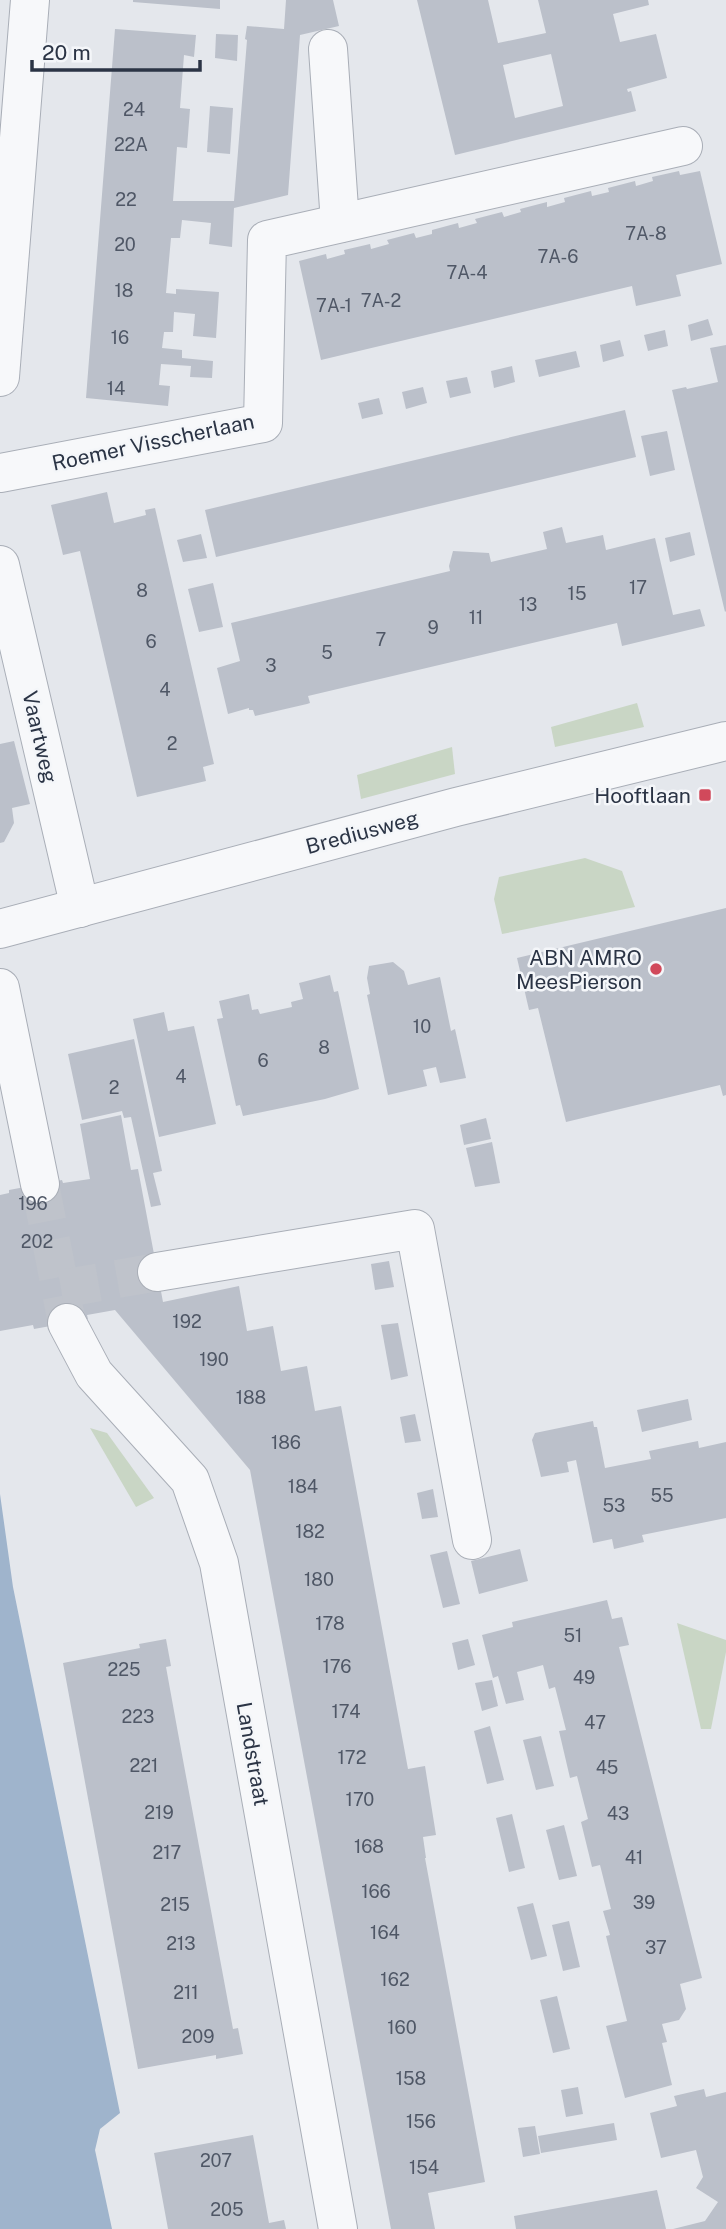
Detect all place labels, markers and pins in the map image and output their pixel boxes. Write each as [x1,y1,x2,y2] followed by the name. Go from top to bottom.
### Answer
[594,783,691,808] place label: Hooftlaan
[697,787,713,803] marker: Hooftlaan
[516,945,642,994] place label: ABN AMRO MeesPierson
[648,961,664,977] marker: ABN AMRO MeesPierson

